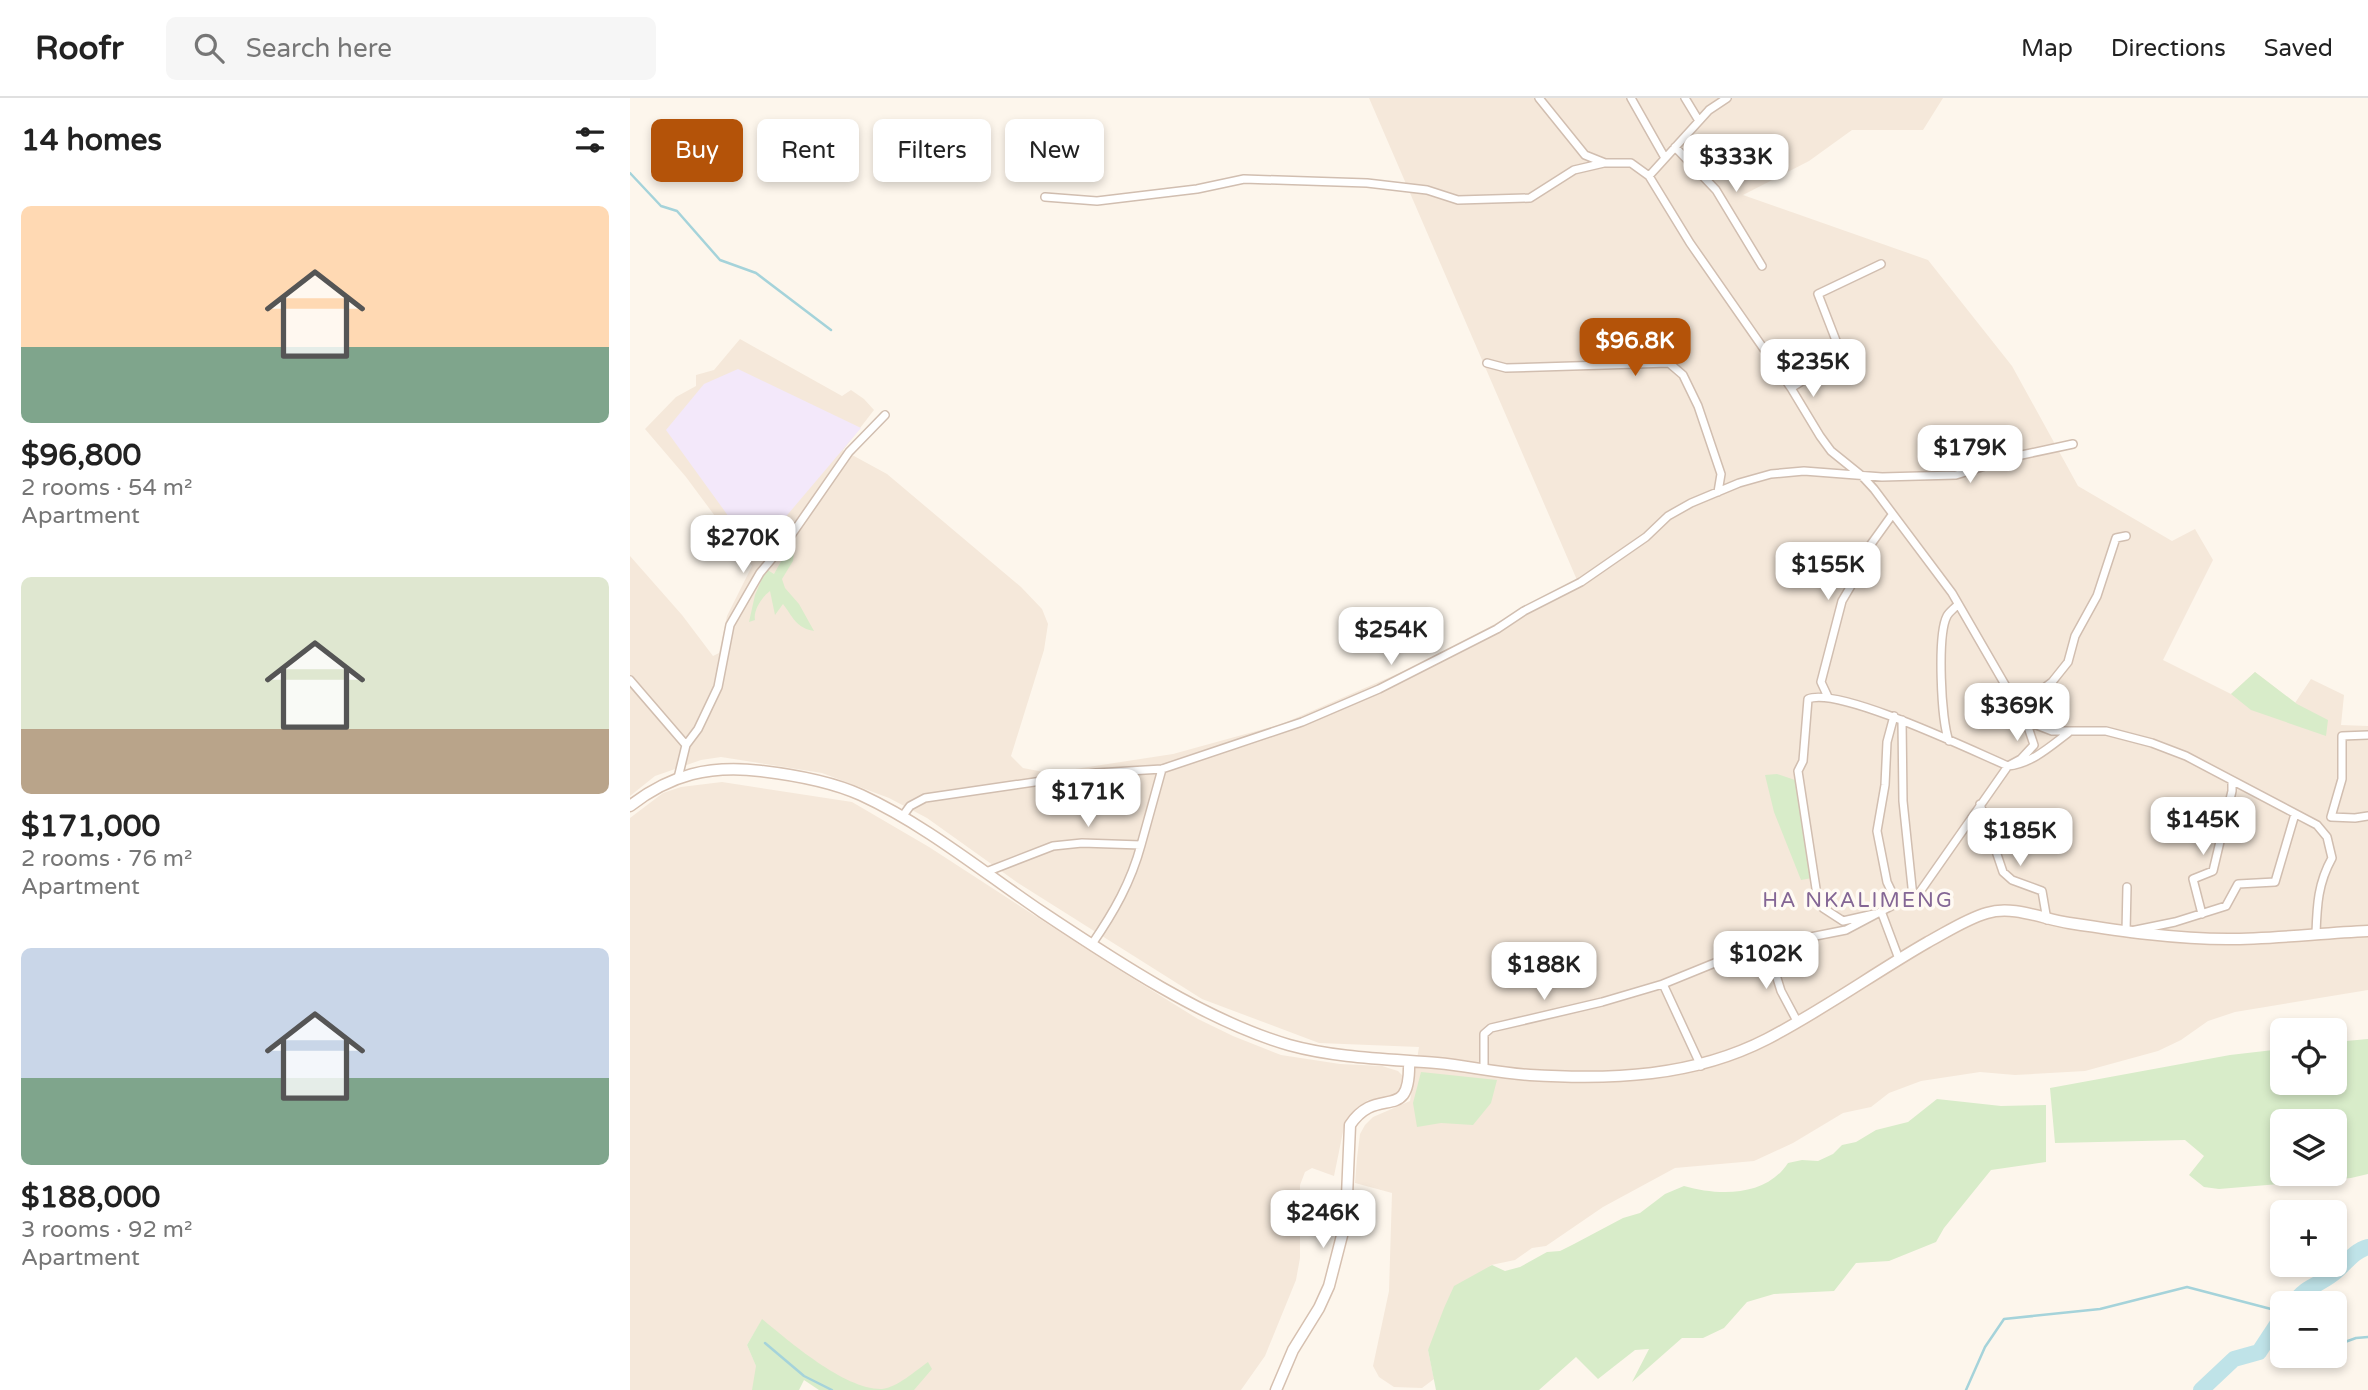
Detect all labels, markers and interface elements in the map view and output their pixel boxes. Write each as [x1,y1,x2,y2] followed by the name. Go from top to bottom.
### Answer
[166,17,656,80] search box
[35,29,124,68] text: Roofr
[190,29,228,67] icon: search
[246,33,392,64] text: Search here
[2021,34,2073,63] text: Map
[2111,34,2226,63] text: Directions
[2264,34,2333,63] text: Saved
[651,119,743,182] chip: Buy
[757,119,859,182] chip: Rent
[873,119,991,182] chip: Filters
[1005,119,1104,182] chip: New
[571,121,609,159] icon: filters
[21,122,162,159] text: 14 homes
[1687,134,1785,194] pin: $333K
[1700,143,1772,171] text: $333K
[252,251,378,377] icon: home
[1578,318,1692,378] pin: $96.8K
[1596,327,1674,355] text: $96.8K
[1764,340,1862,399] pin: $235K
[1777,348,1849,376] text: $235K
[1921,426,2019,485] pin: $179K
[1934,434,2006,462] text: $179K
[21,437,141,474] text: $96,800
[21,474,192,502] text: 2 rooms · 54 m²
[21,502,140,530] text: Apartment
[694,516,792,575] pin: $270K
[707,524,779,552] text: $270K
[1779,542,1877,602] pin: $155K
[1792,551,1864,579] text: $155K
[1342,608,1440,667] pin: $254K
[1355,616,1427,644] text: $254K
[252,622,378,748] icon: home
[1968,684,2066,743] pin: $369K
[1981,692,2053,720] text: $369K
[1039,770,1137,829] pin: $171K
[1052,778,1124,806] text: $171K
[2154,798,2252,857] pin: $145K
[2167,806,2239,834] text: $145K
[21,808,160,845] text: $171,000
[1971,808,2069,868] pin: $185K
[1984,817,2056,845] text: $185K
[21,845,192,873] text: 2 rooms · 76 m²
[21,873,140,901] text: Apartment
[1762,888,1954,913] district label: HA NKALIMENG
[1717,932,1815,991] pin: $102K
[1730,940,1802,968] text: $102K
[1495,942,1593,1002] pin: $188K
[1508,951,1580,979] text: $188K
[252,993,378,1119] icon: home
[2270,1018,2347,1368] map controls
[2270,1018,2347,1095] button: locate
[2270,1109,2347,1186] button: layers
[21,1179,160,1216] text: $188,000
[1274,1190,1372,1250] pin: $246K
[1287,1199,1359,1227] text: $246K
[2270,1200,2347,1277] button: +
[21,1216,192,1244] text: 3 rooms · 92 m²
[21,1244,140,1272] text: Apartment
[2270,1291,2347,1368] button: −

